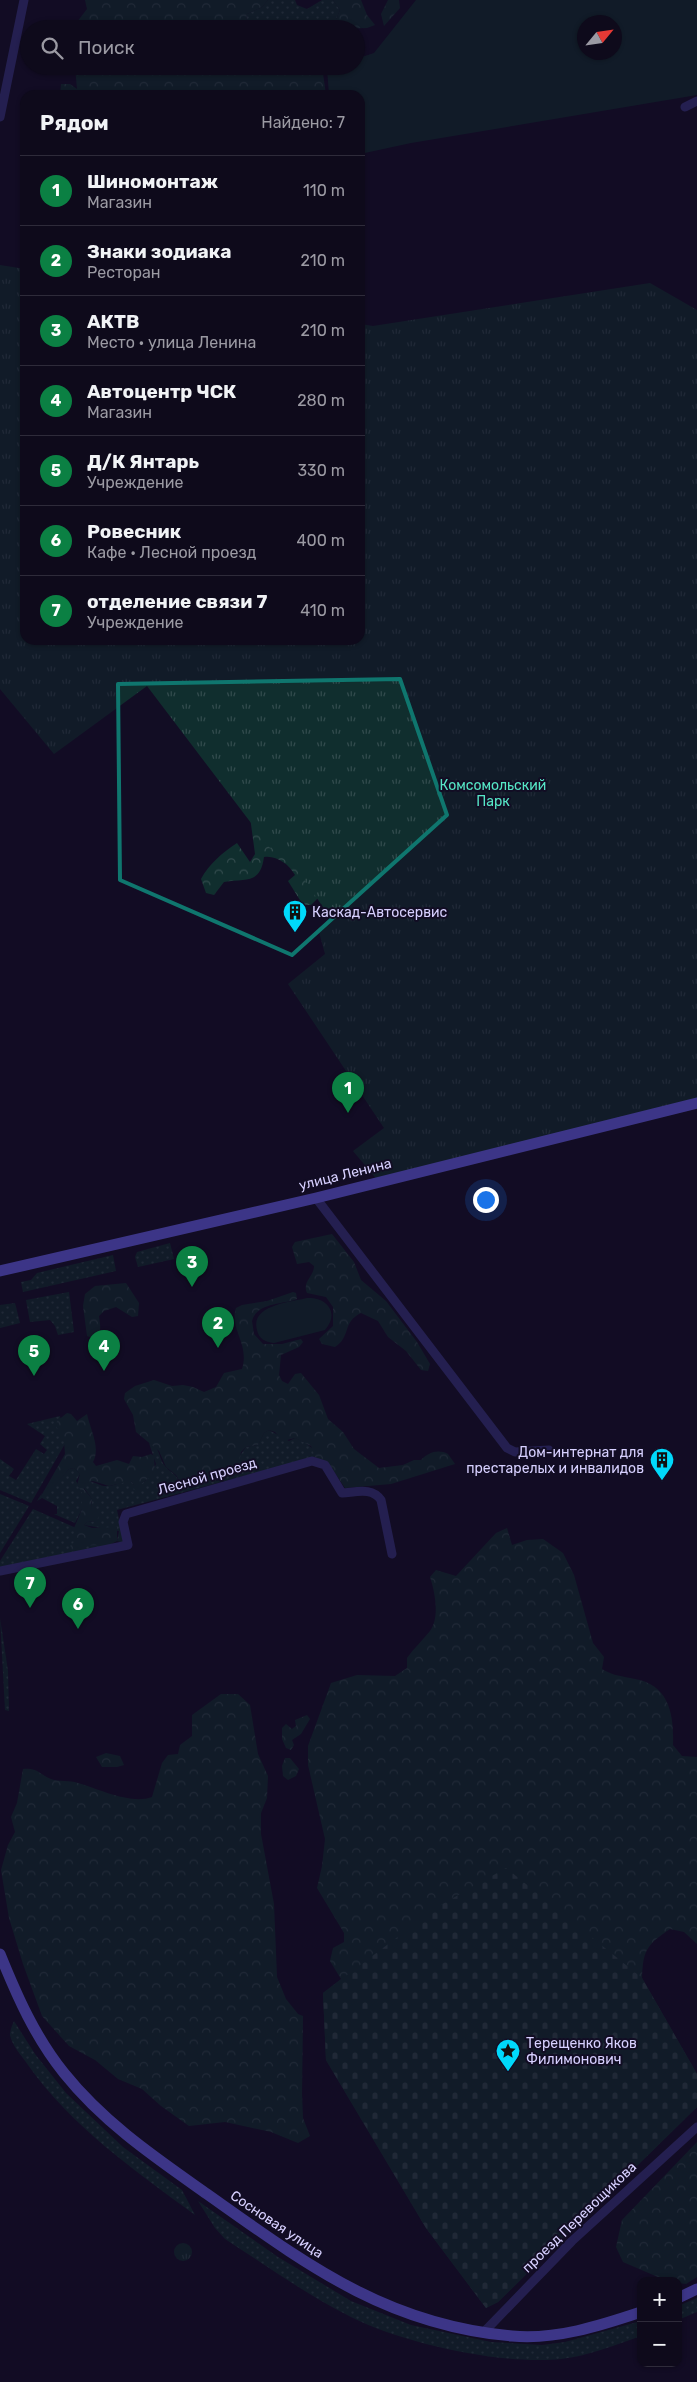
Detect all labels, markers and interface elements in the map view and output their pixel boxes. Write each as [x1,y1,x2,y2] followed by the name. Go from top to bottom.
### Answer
[577,15,622,60] north arrow
[20,20,365,75] search box
[38,34,66,62] icon: search
[78,36,135,59] text: Поиск
[40,110,109,135] text: Рядом
[261,113,345,132] text: Найдено: 7
[87,170,218,193] text: Шиномонтаж
[52,181,60,200] text: 1
[303,181,345,200] text: 110 m
[87,193,152,212] text: Магазин
[87,240,232,263] text: Знаки зодиака
[51,251,61,270] text: 2
[300,251,345,270] text: 210 m
[87,263,161,282] text: Ресторан
[87,310,139,333] text: АКТВ
[51,321,61,340] text: 3
[300,321,345,340] text: 210 m
[87,333,256,352] text: Место · улица Ленина
[87,380,236,403] text: Автоцентр ЧСК
[51,391,61,410] text: 4
[297,391,345,410] text: 280 m
[87,403,152,422] text: Магазин
[87,450,199,473] text: Д/К Янтарь
[51,461,61,480] text: 5
[297,461,345,480] text: 330 m
[87,473,184,492] text: Учреждение
[87,520,181,543] text: Ровесник
[51,531,61,550] text: 6
[297,531,345,550] text: 400 m
[87,543,256,562] text: Кафе · Лесной проезд
[87,590,267,613] text: отделение связи 7
[51,601,61,620] text: 7
[300,601,345,620] text: 410 m
[87,613,184,632] text: Учреждение
[440,777,546,810] park label: Комсомольский Парк
[282,899,308,933] building icon: Каскад-Автосервис
[312,904,448,921] place label: Каскад-Автосервис
[332,1072,364,1113] pin: 1
[297,1155,393,1194] street label: улица Ленина
[473,1187,499,1213] your location
[176,1246,208,1287] pin: 3
[202,1307,234,1348] pin: 2
[88,1330,120,1371] pin: 4
[18,1335,50,1376] pin: 5
[466,1444,644,1477] place label: Дом-интернат для престарелых и инвалидов
[649,1447,675,1481] building icon: Дом-интернат для престарелых и инвалидов
[156,1454,259,1499] street label: Лесной проезд
[14,1567,46,1608] pin: 7
[62,1588,94,1629] pin: 6
[526,2035,637,2068] place label: Терещенко Яков Филимонович
[495,2038,521,2072] place icon: Терещенко Яков Филимонович
[519,2158,640,2276] street label: проезд Перевощикова
[227,2187,326,2262] street label: Сосновая улица
[637,2277,682,2367] map controls
[637,2277,682,2322] button: +
[637,2322,682,2367] button: −

